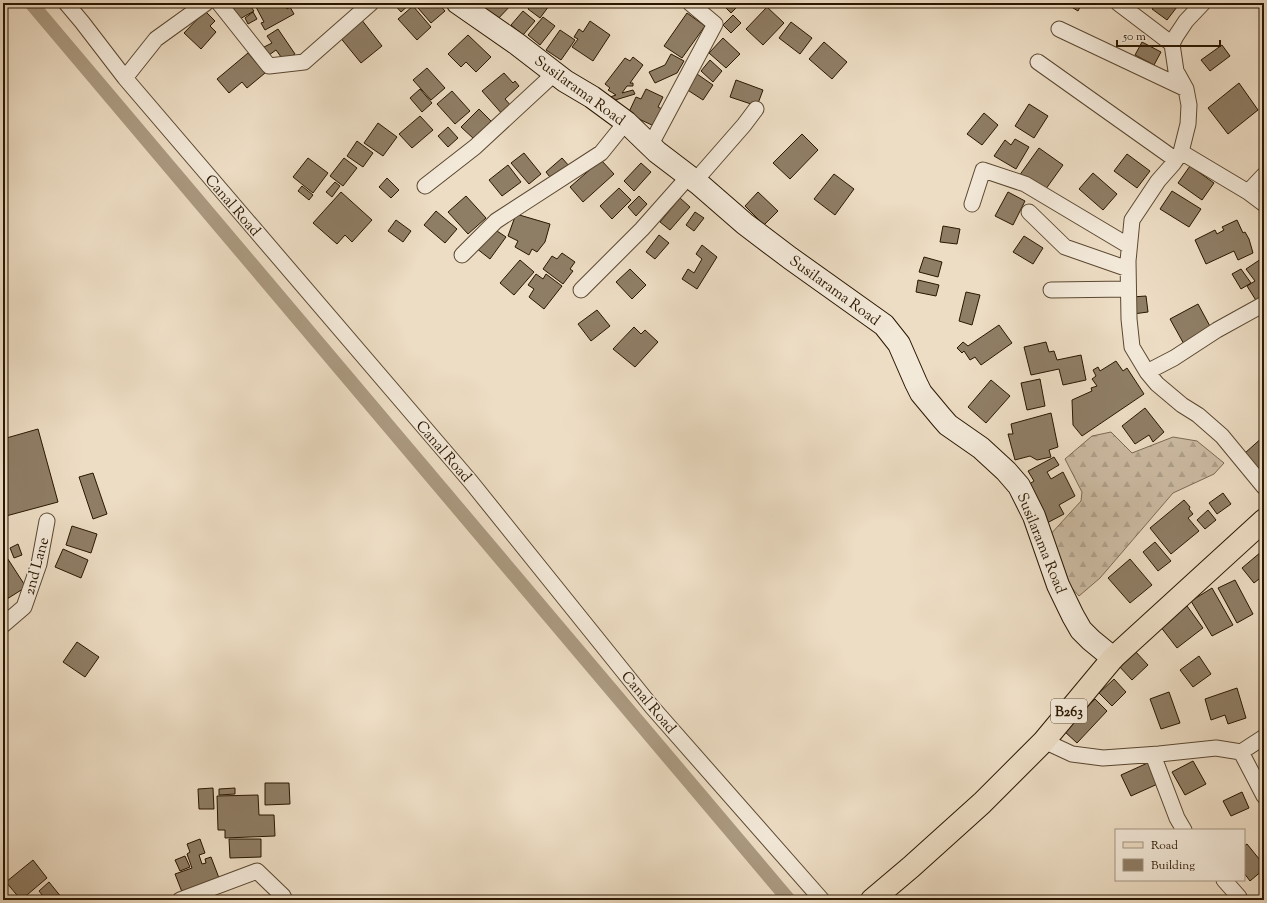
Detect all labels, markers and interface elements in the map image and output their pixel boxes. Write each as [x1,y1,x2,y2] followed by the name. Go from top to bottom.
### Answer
[1117,22,1220,48] scale bar
[1122,28,1146,46] text: 50 m
[529,51,629,132] street label: Susilarama Road
[199,171,265,242] street label: Canal Road
[784,251,884,332] street label: Susilarama Road
[410,417,476,488] street label: Canal Road
[1011,490,1071,598] street label: Susilarama Road
[20,535,55,598] street label: 2nd Lane
[615,667,681,739] street label: Canal Road
[1051,699,1087,723] road number: B263
[1115,829,1245,881] legend
[1151,837,1178,855] text: Road
[1151,857,1195,875] text: Building

